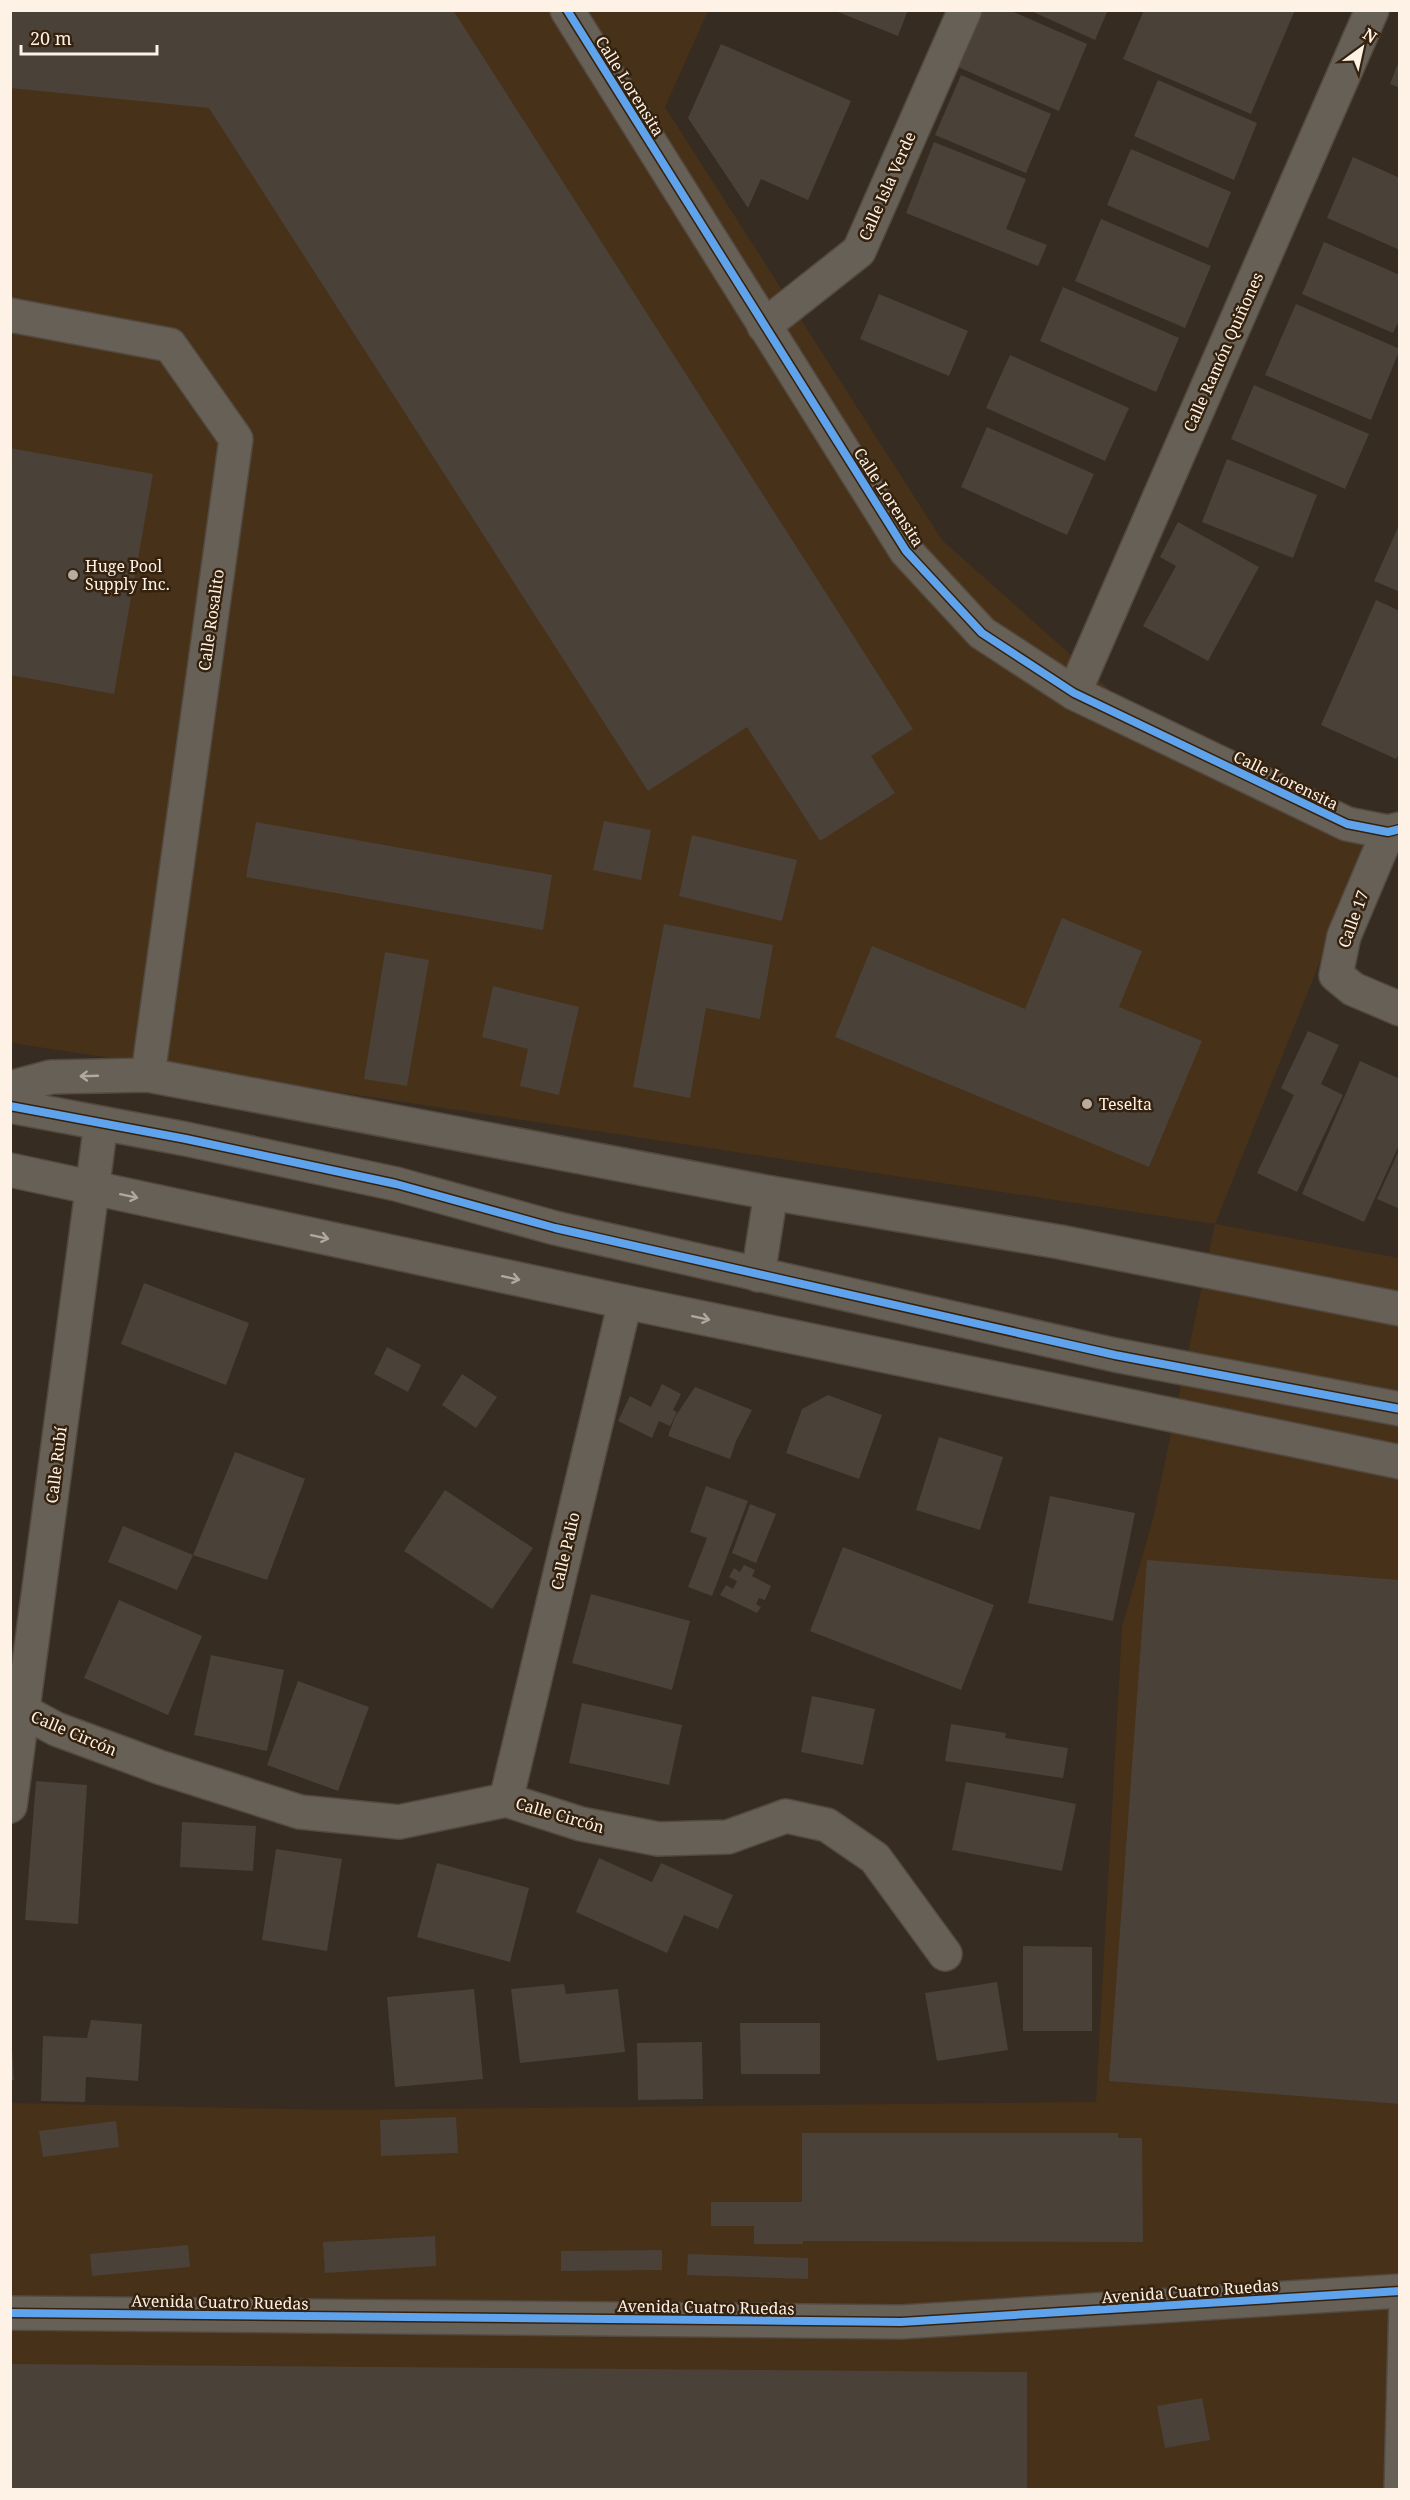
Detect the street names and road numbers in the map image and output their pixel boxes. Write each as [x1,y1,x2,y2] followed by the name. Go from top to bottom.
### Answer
[590,32,670,140] street label: Calle Lorensita
[853,128,921,244] street label: Calle Isla Verde
[1178,269,1268,435] street label: Calle Ramón Quiñones
[849,443,929,551] street label: Calle Lorensita
[193,568,229,672] street label: Calle Rosalito
[1230,745,1342,815] street label: Calle Lorensita
[1333,887,1374,951] street label: Calle 17
[40,1425,72,1505] street label: Calle Rubí
[545,1510,585,1592] street label: Calle Palio
[28,1705,120,1761] street label: Calle Circón
[513,1792,607,1838] street label: Calle Circón
[1101,2274,1279,2308] street label: Avenida Cuatro Ruedas
[131,2289,309,2315] street label: Avenida Cuatro Ruedas
[617,2294,795,2320] street label: Avenida Cuatro Ruedas

